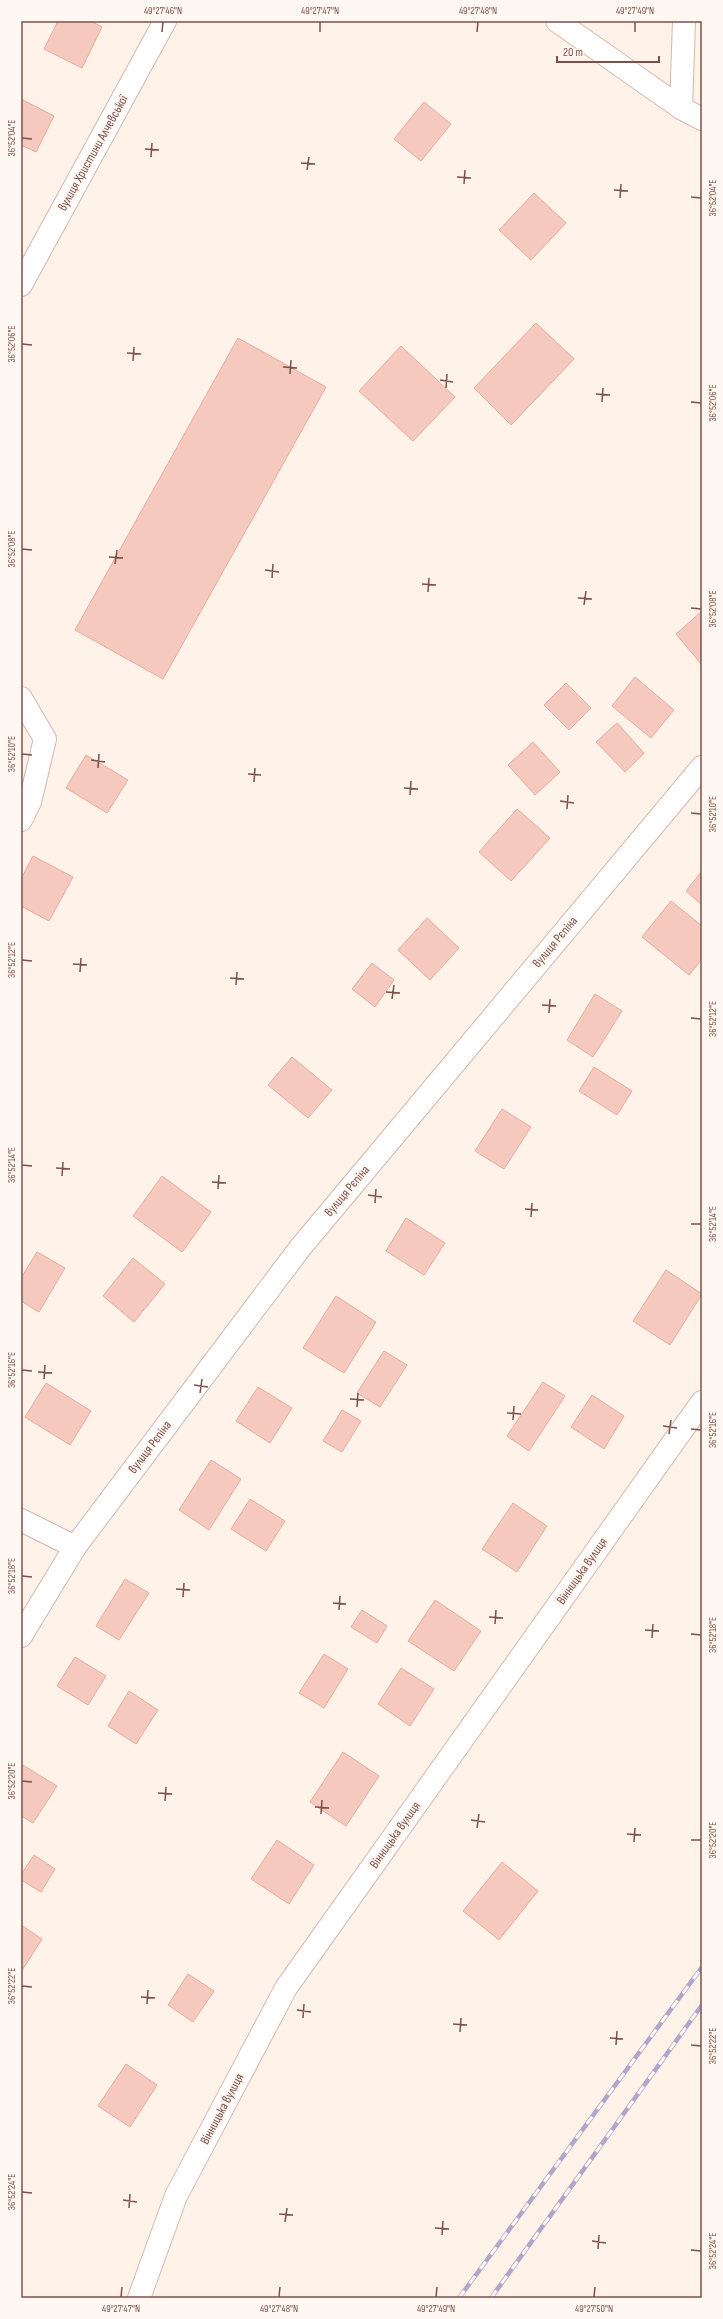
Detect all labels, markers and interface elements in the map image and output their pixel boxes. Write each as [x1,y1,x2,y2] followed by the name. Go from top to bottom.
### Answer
[144,5,182,17] text: 49°27'46"N
[301,5,339,17] text: 49°27'47"N
[459,5,497,17] text: 49°27'48"N
[616,5,654,17] text: 49°27'49"N
[557,38,659,64] scale bar
[563,45,583,60] text: 20 m
[54,92,132,214] street label: вулиця Христини Алчевської
[6,120,18,156] text: 36°52'04"E
[707,180,719,216] text: 36°52'04"E
[6,325,18,363] text: 36°52'06"E
[707,384,719,422] text: 36°52'06"E
[6,530,18,568] text: 36°52'08"E
[707,590,719,628] text: 36°52'08"E
[6,736,18,772] text: 36°52'10"E
[707,796,719,832] text: 36°52'10"E
[529,913,581,971] street label: вулиця Рєпіна
[6,942,18,978] text: 36°52'12"E
[707,1001,719,1037] text: 36°52'12"E
[6,1147,18,1183] text: 36°52'14"E
[321,1162,373,1220] street label: вулиця Рєпіна
[707,1206,719,1242] text: 36°52'14"E
[6,1352,18,1388] text: 36°52'16"E
[707,1412,719,1448] text: 36°52'16"E
[125,1417,175,1477] street label: вулиця Рєпіна
[553,1534,611,1608] street label: Вінницька вулиця
[6,1558,18,1594] text: 36°52'18"E
[707,1617,719,1653] text: 36°52'18"E
[6,1763,18,1799] text: 36°52'20"E
[366,1798,424,1872] street label: Вінницька вулиця
[707,1822,719,1858] text: 36°52'20"E
[6,1968,18,2004] text: 36°52'22"E
[707,2028,719,2064] text: 36°52'22"E
[197,2071,247,2147] street label: Вінницька вулиця
[6,2174,18,2210] text: 36°52'24"E
[707,2233,719,2269] text: 36°52'24"E
[102,2303,140,2315] text: 49°27'47"N
[260,2303,298,2315] text: 49°27'48"N
[417,2303,455,2315] text: 49°27'49"N
[575,2303,613,2315] text: 49°27'50"N

